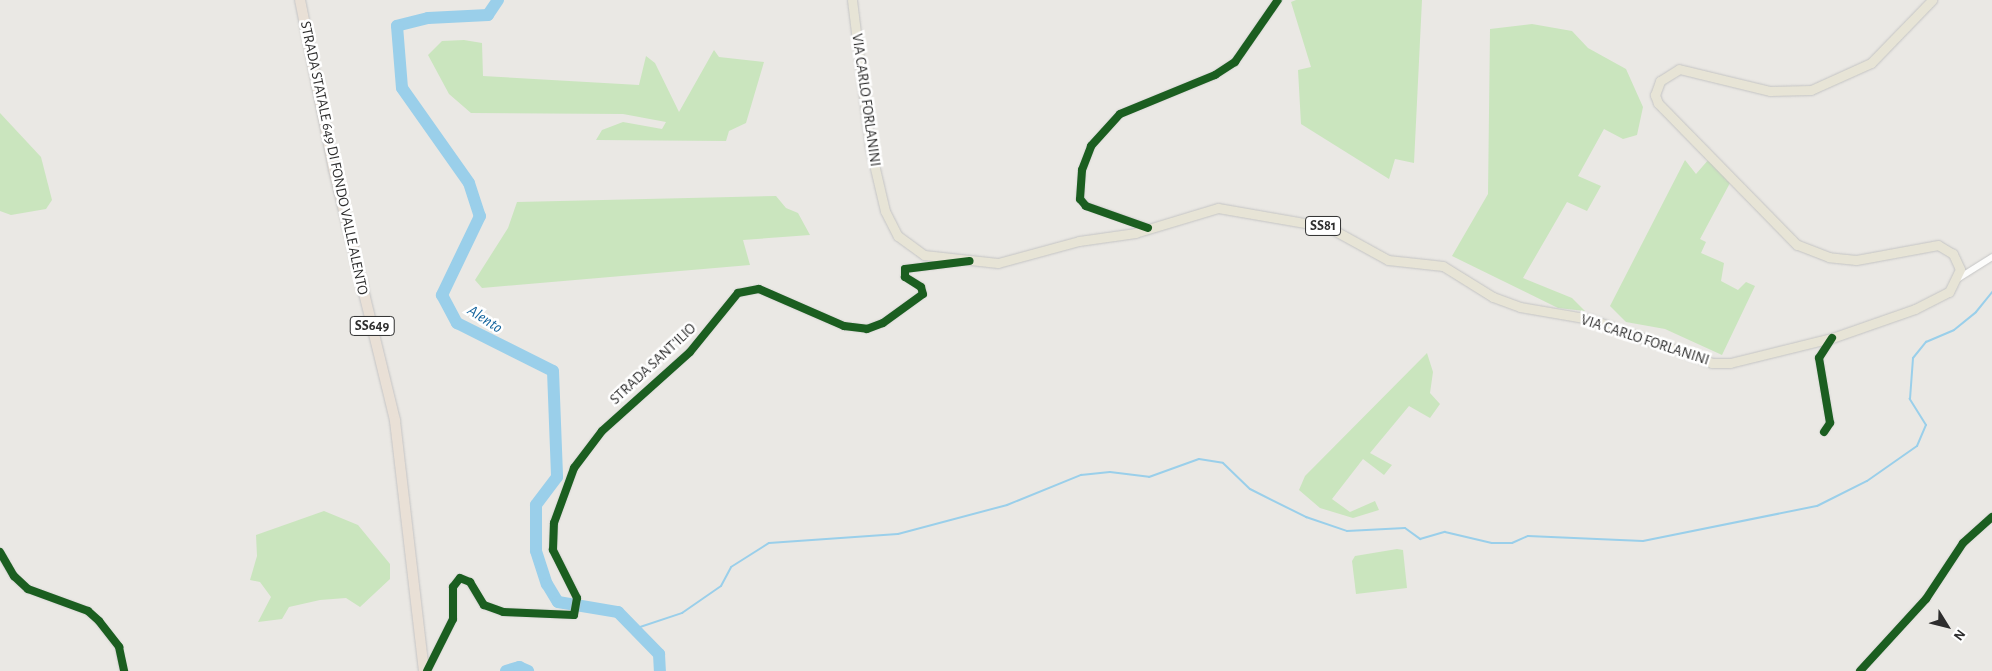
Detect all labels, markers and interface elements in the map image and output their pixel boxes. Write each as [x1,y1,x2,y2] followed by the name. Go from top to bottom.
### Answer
[296,19,372,297] street label: STRADA STATALE 649 DI FONDO VALLE ALENTO
[848,32,884,168] street label: VIA CARLO FORLANINI
[1304,215,1342,238] road number: SS81
[464,301,506,337] water label: Alento
[1579,311,1711,369] street label: VIA CARLO FORLANINI
[350,314,394,338] road number: SS649
[606,320,700,408] street label: STRADA SANT'ILIO
[1922,601,1972,651] north arrow
[1951,627,1968,643] text: N

